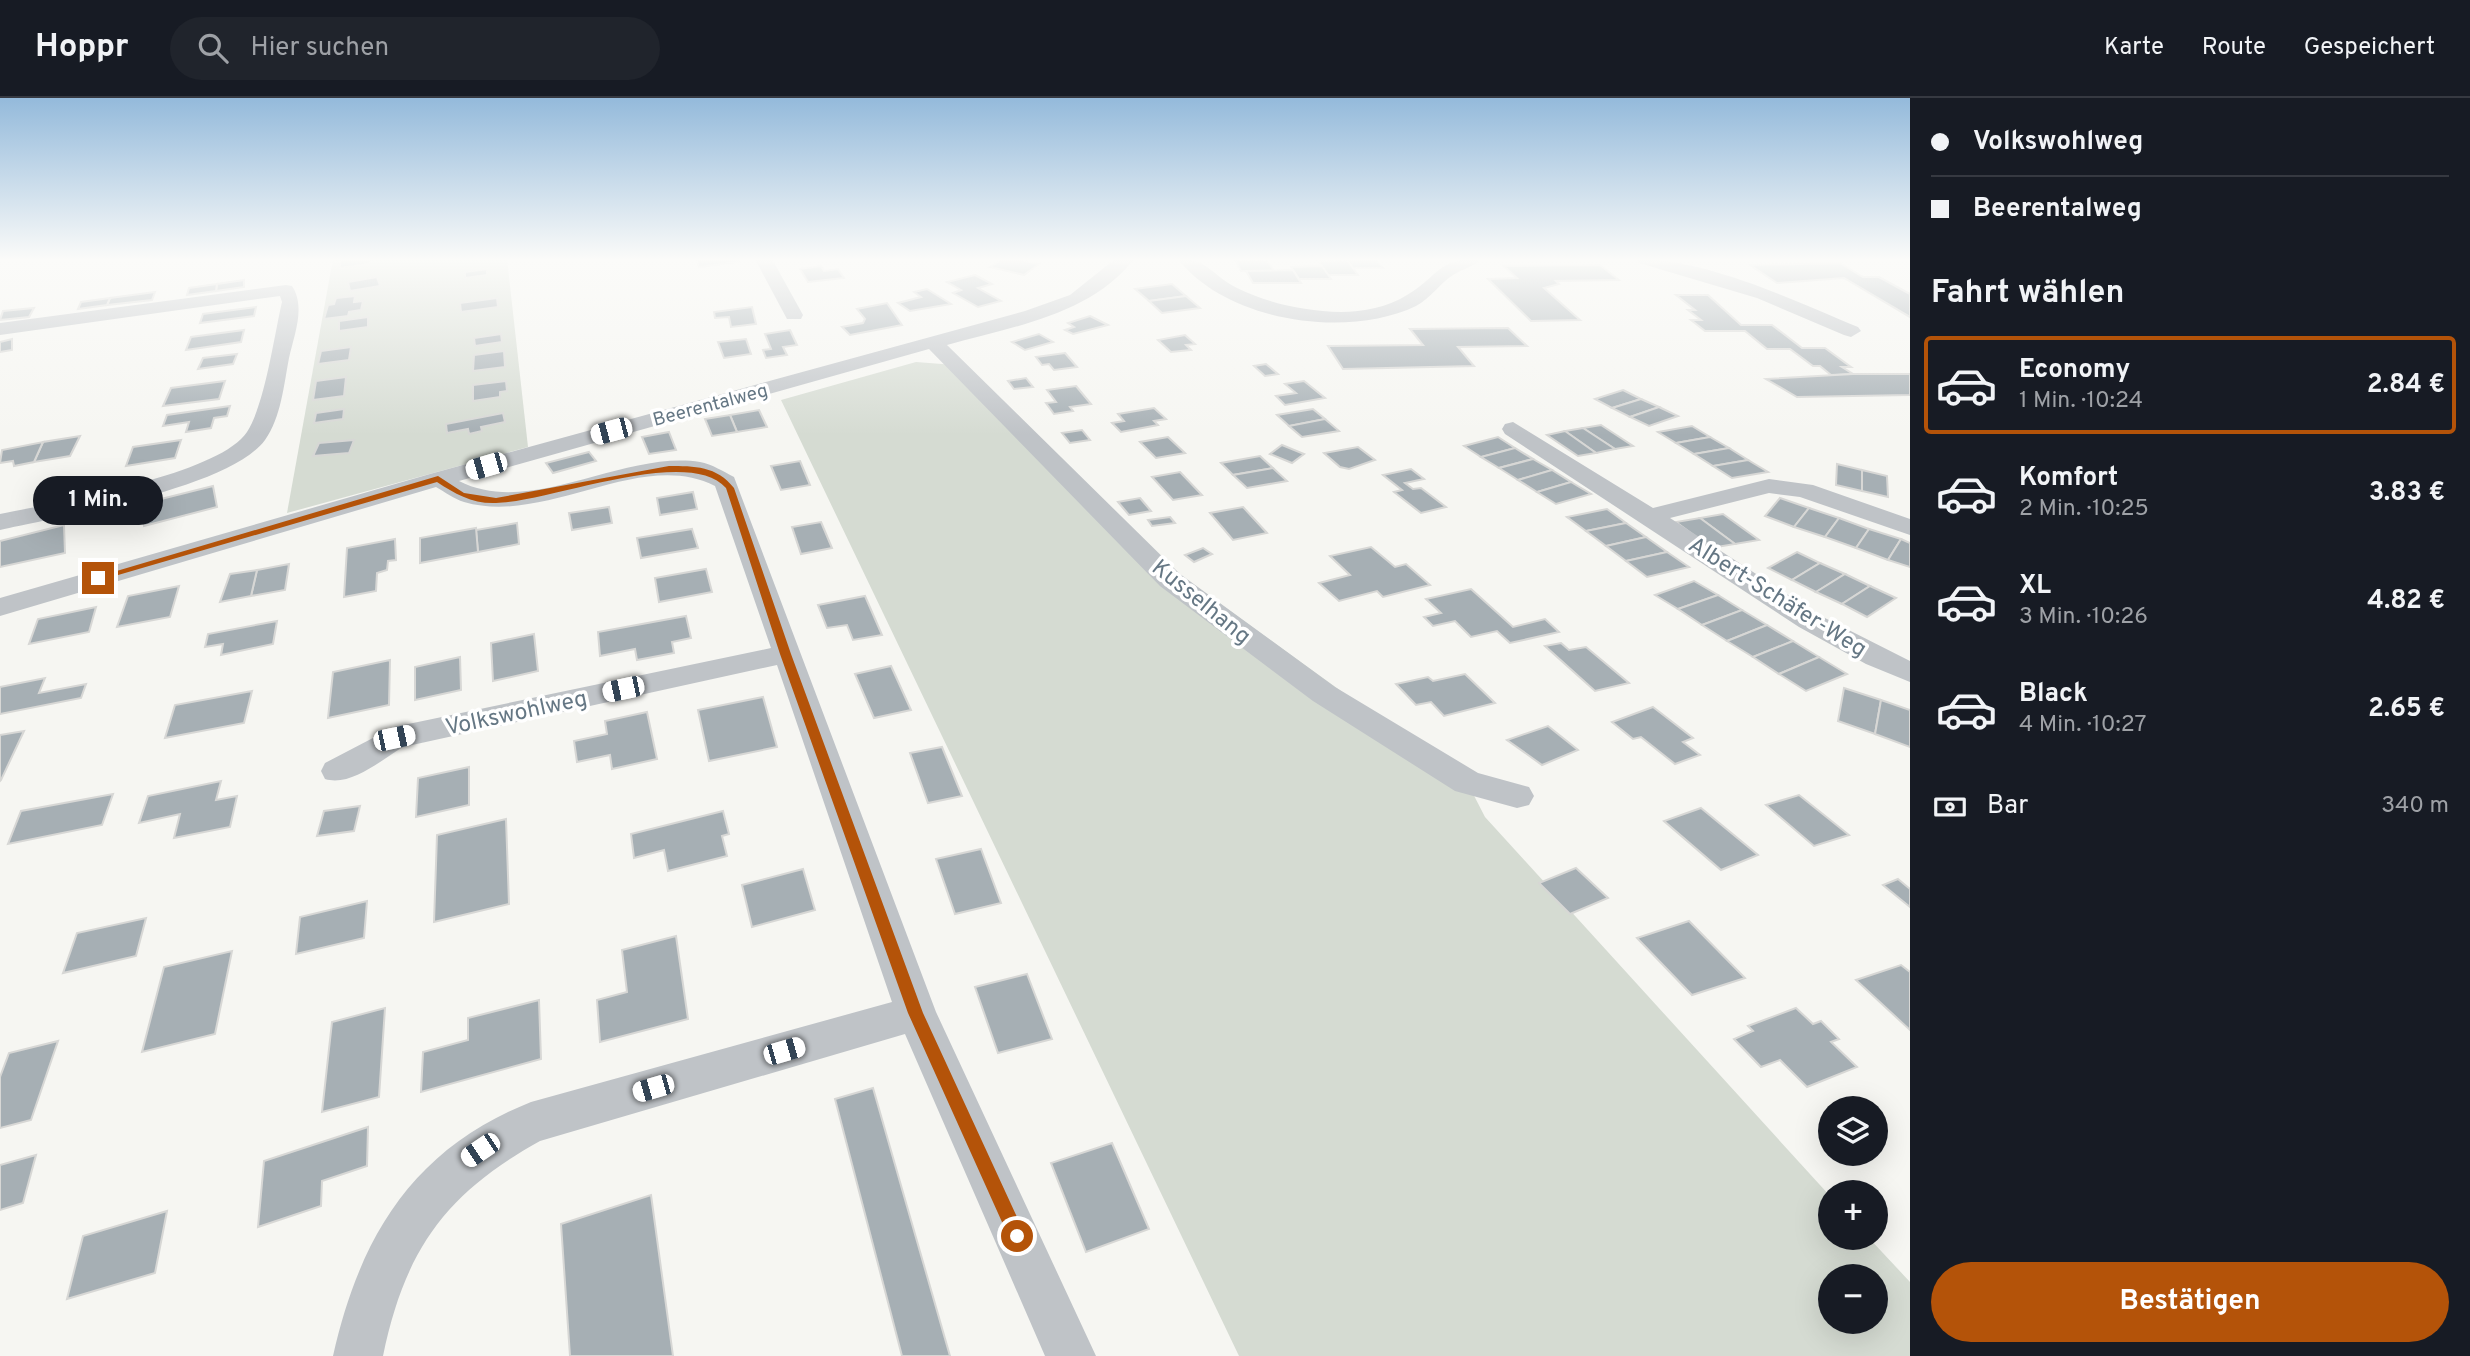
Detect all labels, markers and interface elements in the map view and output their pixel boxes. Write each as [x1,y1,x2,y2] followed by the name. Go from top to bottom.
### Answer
[170,17,660,80] search box
[35,27,128,69] text: Hoppr
[194,29,232,67] icon: search
[250,32,389,65] text: Hier suchen
[2104,33,2164,63] text: Karte
[2202,33,2266,63] text: Route
[2304,33,2435,63] text: Gespeichert
[1973,126,2143,159] text: Volkswohlweg
[1973,193,2142,226] text: Beerentalweg
[1931,274,2124,314] text: Fahrt wählen
[1935,354,1998,417] icon: car
[2019,354,2130,387] text: Economy
[2367,369,2445,402] text: 2.84 €
[650,379,771,433] street label: Beerentalweg
[2019,387,2143,416] text: 1 Min. · 10:24
[588,415,635,447] car
[463,450,510,482] car
[1935,462,1998,525] icon: car
[2019,462,2118,495] text: Komfort
[33,476,163,526] callout: 1 Min.
[2369,477,2445,510] text: 3.83 €
[68,486,128,515] text: 1 Min.
[2019,495,2149,524] text: 2 Min. · 10:25
[1682,532,1871,665] street label: Albert-Schäfer-Weg
[1145,554,1256,652] street label: Kusselhang
[82,562,114,594] route end
[1935,570,1998,633] icon: car
[2019,570,2051,603] text: XL
[2367,585,2445,618] text: 4.82 €
[2019,603,2148,632] text: 3 Min. · 10:26
[601,674,646,704] car
[1935,678,1998,741] icon: car
[2019,678,2088,711] text: Black
[443,685,590,744] street label: Volkswohlweg
[2368,693,2445,726] text: 2.65 €
[2019,711,2147,740] text: 4 Min. · 10:27
[372,723,417,753] car
[1931,788,1969,826] icon: cash
[1987,790,2028,823] text: Bar
[2381,792,2449,821] text: 340 m
[761,1035,808,1067] car
[630,1072,677,1104] car
[1818,1096,1888,1334] map controls
[1818,1096,1888,1166] button: layers
[457,1130,504,1170] car
[1818,1180,1888,1250] button: +
[1001,1220,1033,1252] route start
[1931,1262,2449,1342] button: Bestätigen
[1818,1264,1888,1334] button: −

